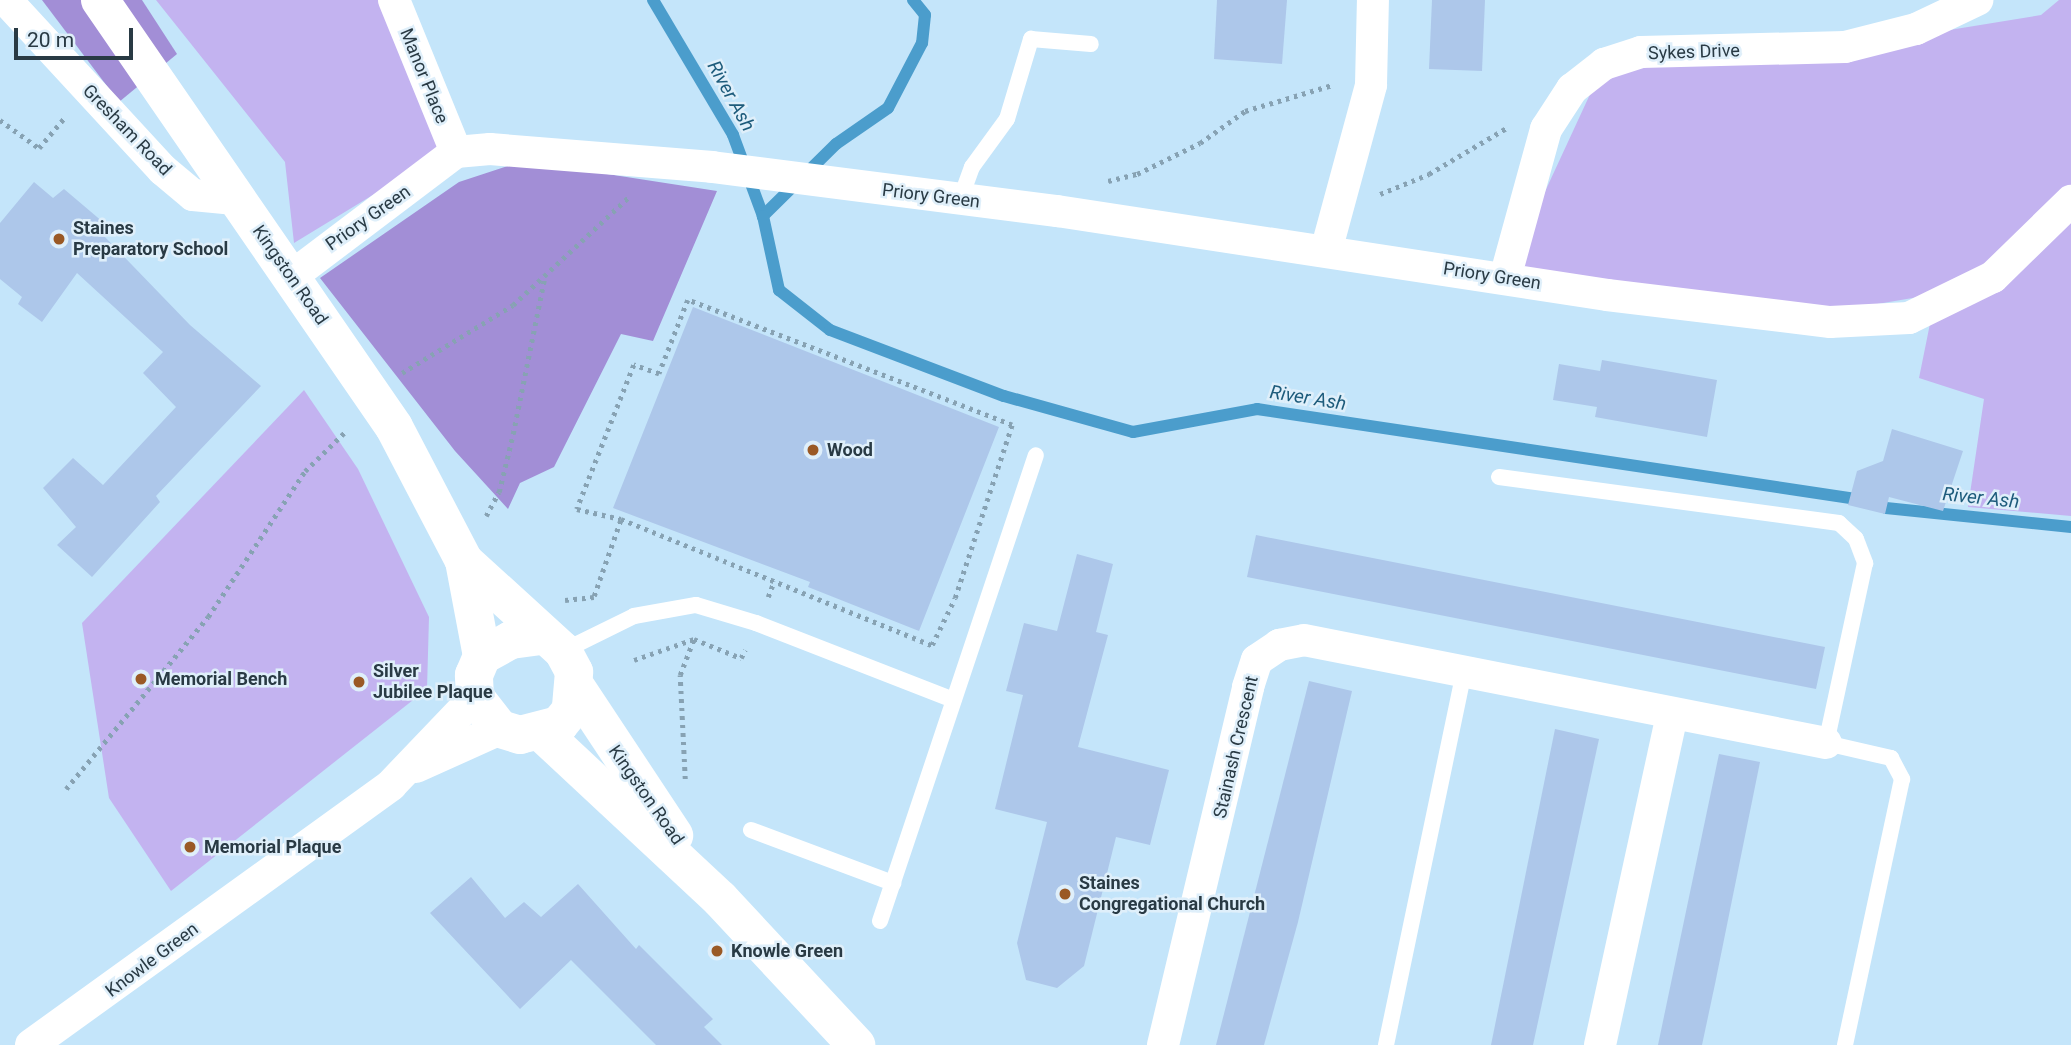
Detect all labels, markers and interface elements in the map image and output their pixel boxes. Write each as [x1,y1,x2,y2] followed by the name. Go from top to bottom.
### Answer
[18,14,136,58] scale bar
[395,25,453,127] street label: Manor Place
[27,28,74,52] text: 20 m
[1648,40,1740,64] street label: Sykes Drive
[702,57,760,135] water label: River Ash
[78,80,176,180] street label: Gresham Road
[881,179,981,213] street label: Priory Green
[321,181,415,255] street label: Priory Green
[73,218,228,260] place label: Staines Preparatory School
[248,221,332,329] street label: Kingston Road
[51,231,67,247] marker: Staines Preparatory School
[1442,258,1542,294] street label: Priory Green
[1268,381,1348,415] water label: River Ash
[827,439,873,461] place label: Wood
[805,442,821,458] marker: Wood
[1942,483,2020,513] water label: River Ash
[373,661,493,704] place label: Silver Jubilee Plaque
[155,668,287,690] place label: Memorial Bench
[133,671,149,687] marker: Memorial Bench
[351,674,367,690] marker: Silver Jubilee Plaque
[1209,674,1263,820] street label: Stainash Crescent
[604,741,688,849] street label: Kingston Road
[204,836,341,858] place label: Memorial Plaque
[182,839,198,855] marker: Memorial Plaque
[1079,873,1265,916] place label: Staines Congregational Church
[1057,886,1073,902] marker: Staines Congregational Church
[101,918,203,1002] street label: Knowle Green
[731,940,843,962] place label: Knowle Green
[709,943,725,959] marker: Knowle Green

